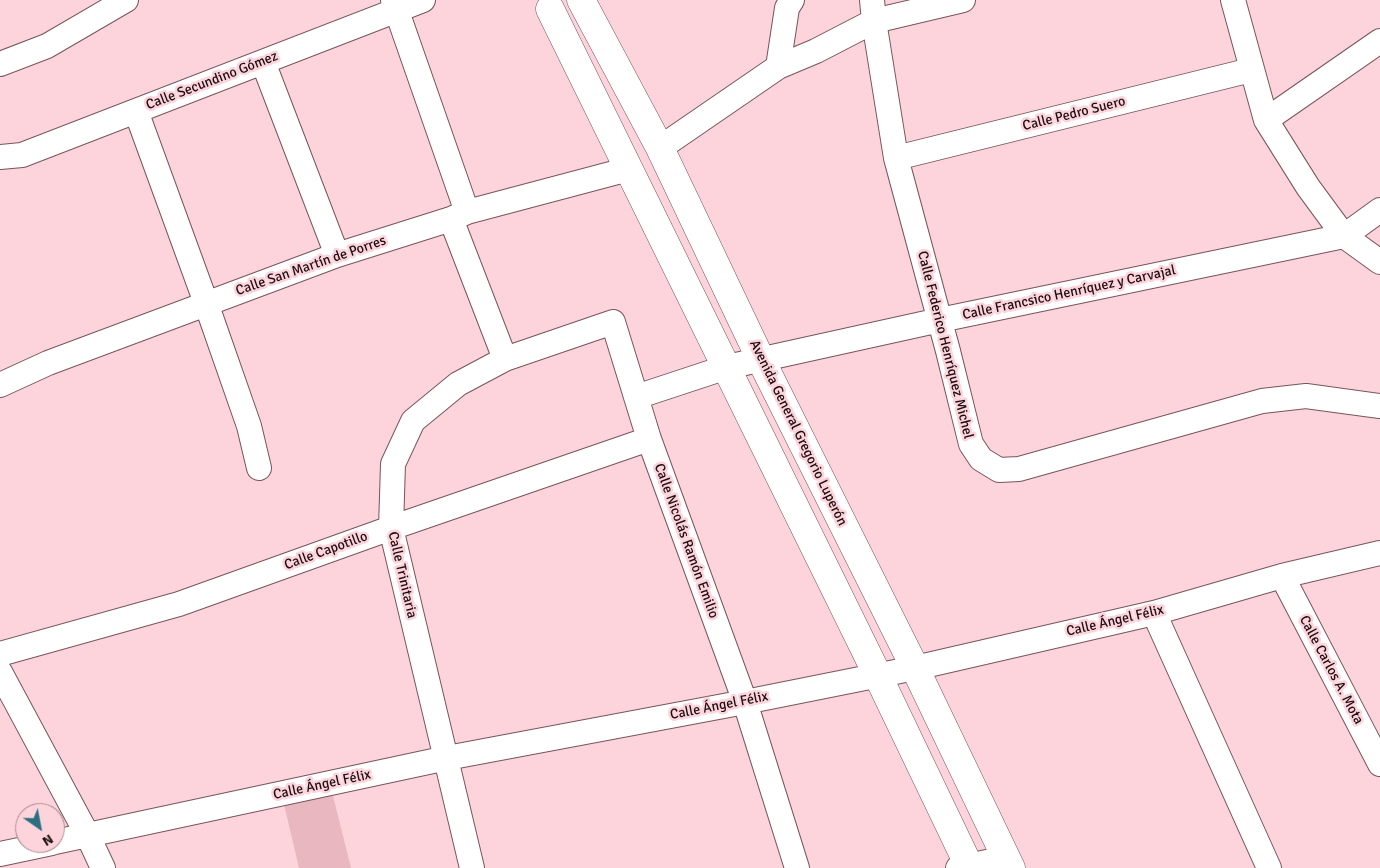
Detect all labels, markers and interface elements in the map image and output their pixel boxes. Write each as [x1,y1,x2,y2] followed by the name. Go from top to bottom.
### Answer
[144,48,280,114] street label: Calle Secundino Gómez
[1021,93,1127,135] street label: Calle Pedro Suero
[234,232,388,300] street label: Calle San Martín de Porres
[914,249,976,441] street label: Calle Federico Henríquez Michel
[961,262,1177,324] street label: Calle Francsico Henríquez y Carvajal
[746,337,850,529] street label: Avenida General Gregorio Luperón
[650,461,722,621] street label: Calle Nicolás Ramón Emilio
[282,528,370,574] street label: Calle Capotillo
[384,530,420,620] street label: Calle Trinitaria
[1065,602,1165,640] street label: Calle Ángel Félix
[1295,613,1367,727] street label: Calle Carlos A. Mota
[669,688,769,724] street label: Calle Ángel Félix
[272,766,372,804] street label: Calle Ángel Félix
[15,803,65,853] north arrow
[39,830,57,850] text: N

